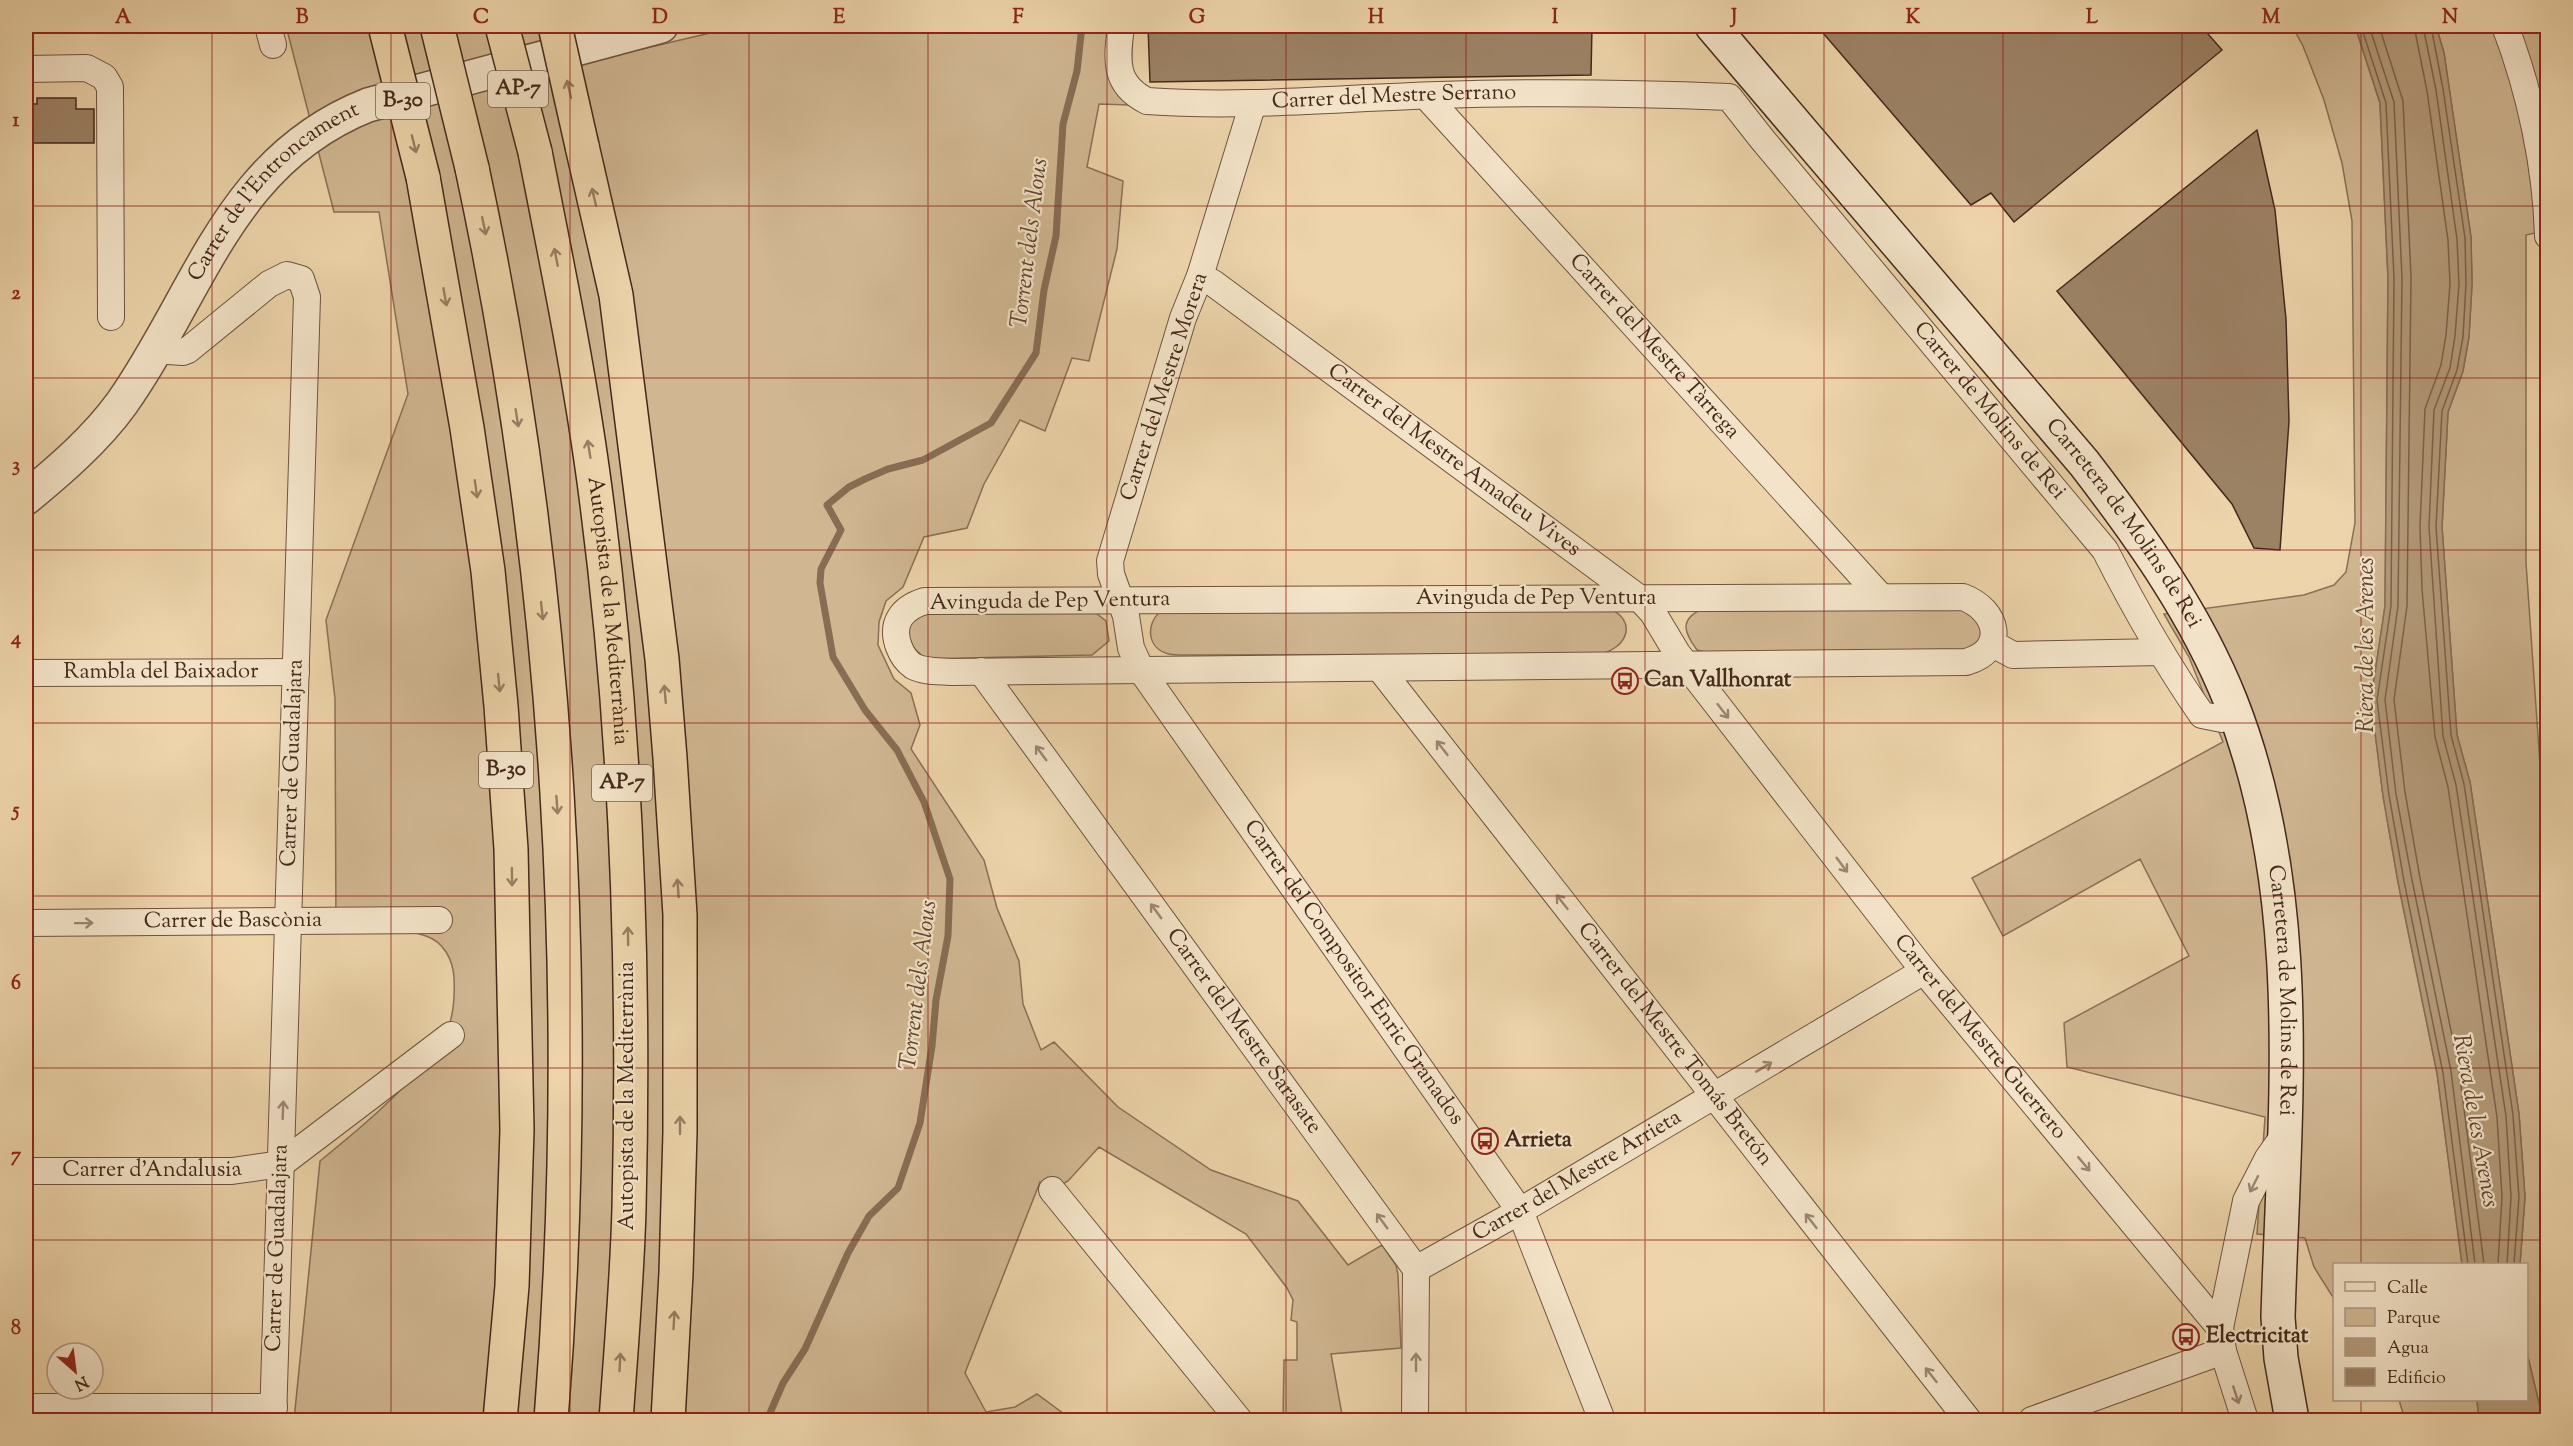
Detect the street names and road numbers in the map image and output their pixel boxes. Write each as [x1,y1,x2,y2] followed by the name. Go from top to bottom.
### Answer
[488,71,548,107] road number: AP-7
[1271,77,1516,119] street label: Carrer del Mestre Serrano
[376,83,430,119] road number: B-30
[180,94,365,288] street label: Carrer de l'Entroncament
[1561,247,1747,447] street label: Carrer del Mestre Tàrrega
[1113,269,1217,505] street label: Carrer del Mestre Morera
[1905,315,2073,507] street label: Carrer de Molins de Rei
[1320,356,1587,565] street label: Carrer del Mestre Amadeu Vives
[2037,412,2209,634] street label: Carretera de Molins de Rei
[578,475,636,746] street label: Autopista de la Mediterrània
[1416,583,1656,615] street label: Avinguda de Pep Ventura
[929,584,1171,620] street label: Avinguda de Pep Ventura
[64,656,258,689] street label: Rambla del Baixador
[273,659,313,867] street label: Carrer de Guadalajara
[479,752,533,788] road number: B-30
[592,765,652,801] road number: AP-7
[1235,814,1471,1132] street label: Carrer del Compositor Enric Granados
[2258,863,2302,1116] street label: Carretera de Molins de Rei
[144,905,322,938] street label: Carrer de Bascònia
[1569,916,1780,1174] street label: Carrer del Mestre Tomás Bretón
[1158,922,1329,1141] street label: Carrer del Mestre Sarasate
[1885,928,2074,1147] street label: Carrer del Mestre Guerrero
[612,961,644,1231] street label: Autopista de la Mediterrània
[1467,1102,1688,1250] street label: Carrer del Mestre Arrieta
[258,1144,298,1352] street label: Carrer de Guadalajara
[62,1154,244,1187] street label: Carrer d'Andalusia

